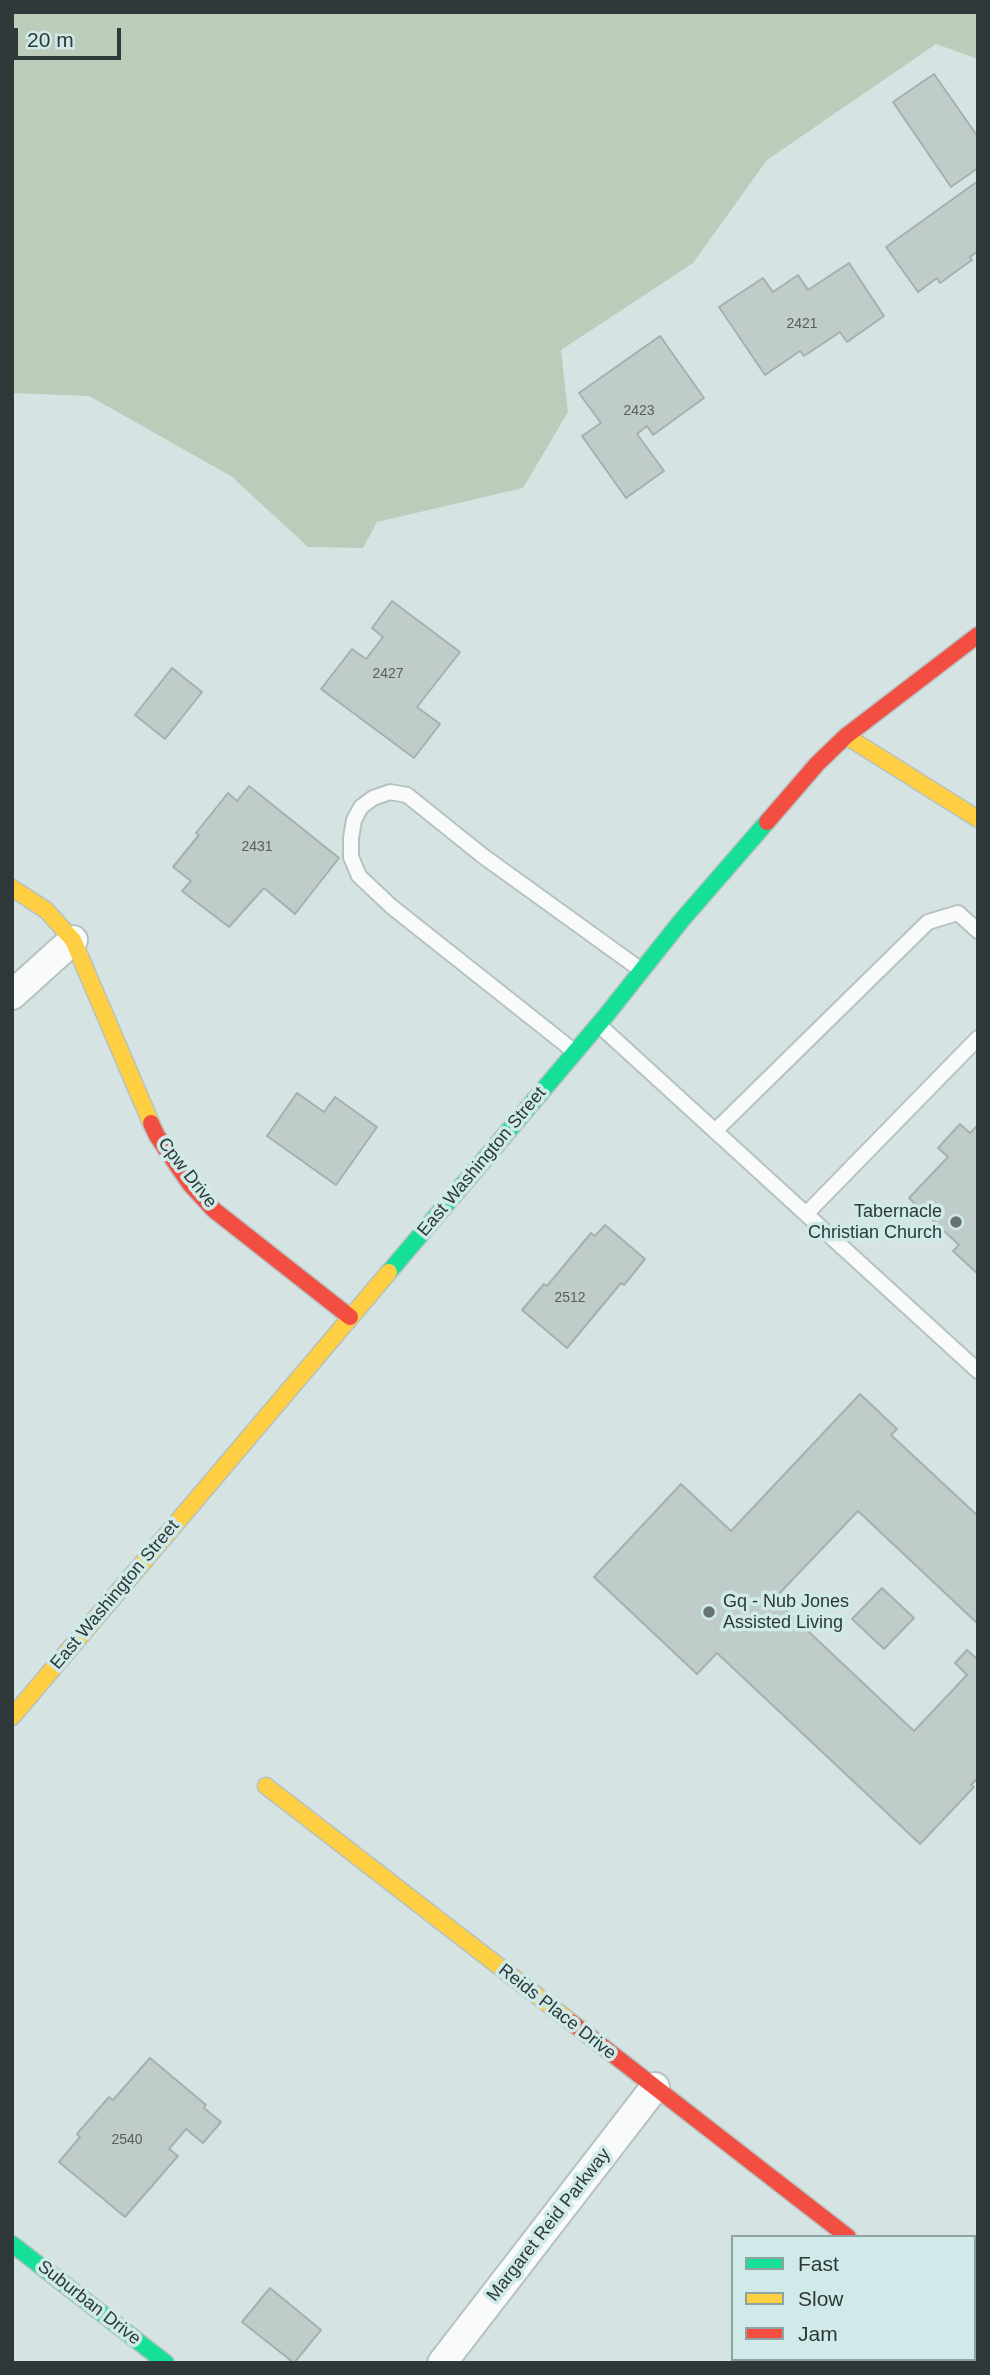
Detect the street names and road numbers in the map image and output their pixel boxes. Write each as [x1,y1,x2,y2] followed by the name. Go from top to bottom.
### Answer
[413,1083,551,1241] street label: East Washington Street
[153,1134,221,1212] street label: Cpw Drive
[46,1516,184,1674] street label: East Washington Street
[494,1959,620,2065] street label: Reids Place Drive
[483,2144,615,2306] street label: Margaret Reid Parkway
[33,2256,145,2350] street label: Suburban Drive

